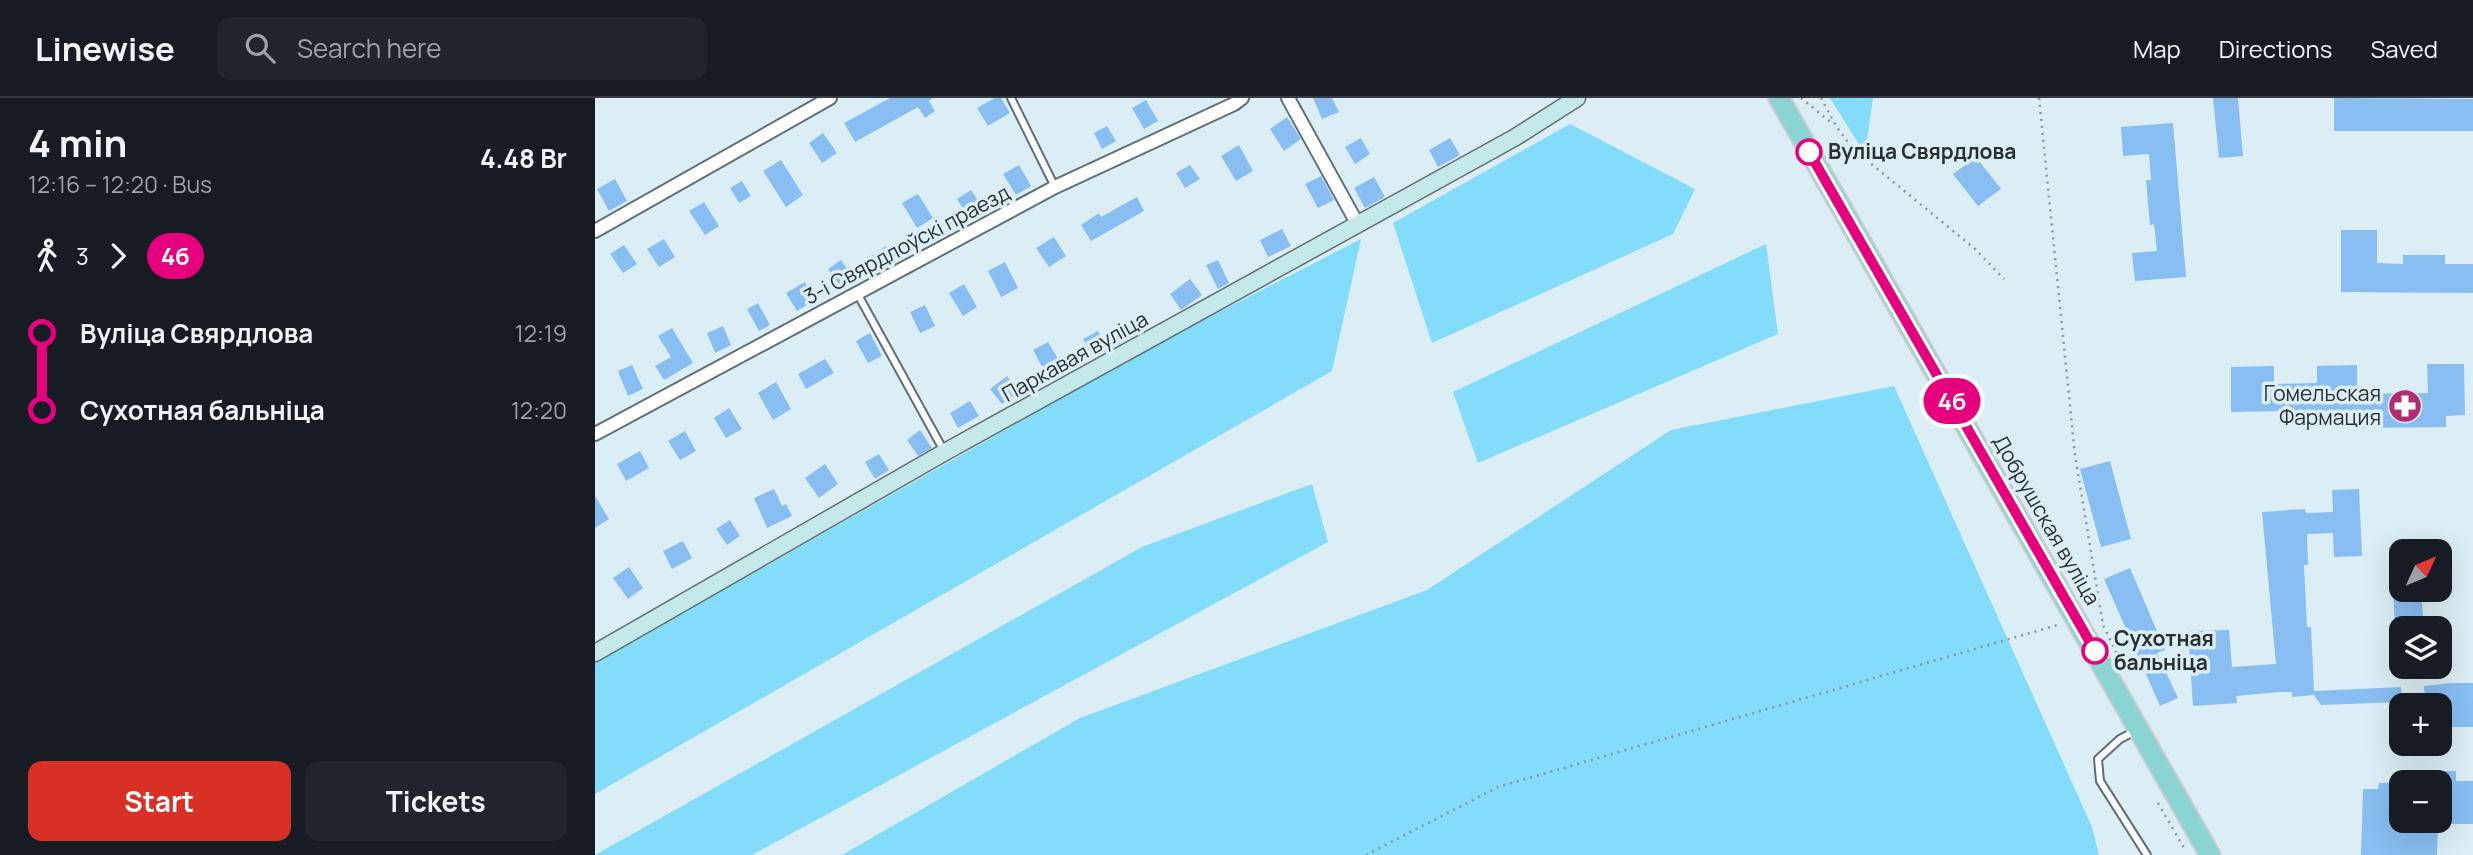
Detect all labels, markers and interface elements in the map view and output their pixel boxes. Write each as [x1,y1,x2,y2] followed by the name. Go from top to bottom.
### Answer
[217,17,707,80] search box
[35,26,175,71] text: Linewise
[241,29,279,67] icon: search
[297,30,441,66] text: Search here
[2133,32,2181,65] text: Map
[2219,32,2332,65] text: Directions
[2370,32,2438,65] text: Saved
[28,116,127,168] text: 4 min
[1828,137,2016,165] place label: Вуліца Свярдлова
[1796,139,1822,165] marker: Вуліца Свярдлова
[480,140,567,176] text: 4.48 Br
[28,168,212,200] text: 12:16 – 12:20 · Bus
[799,178,1014,310] street label: 3-і Свярдлоўскі праезд
[28,237,66,275] icon: walk
[99,237,137,275] icon: forward
[161,239,190,272] text: 4б
[76,240,89,272] text: 3
[996,304,1153,408] street label: Паркавая вуліца
[80,315,313,351] text: Вуліца Свярдлова
[515,317,567,349] text: 12:19
[1921,378,1983,424] line badge: 4б
[2264,379,2381,431] place label: Гомельская Фармация
[1938,384,1966,417] text: 4б
[2386,387,2424,425] pharmacy icon: Гомельская Фармация
[80,392,325,428] text: Сухотная бальніца
[511,394,567,426] text: 12:20
[1987,429,2107,610] street label: Добрушская вуліца
[2389,539,2452,602] north arrow
[2389,539,2452,833] map controls
[2389,616,2452,679] button: layers
[2114,624,2214,676] place label: Сухотная бальніца
[2082,638,2108,664] marker: Сухотная бальніца
[2389,693,2452,756] button: +
[28,761,291,841] button: Start
[305,761,567,841] button: Tickets
[2389,770,2452,833] button: −

